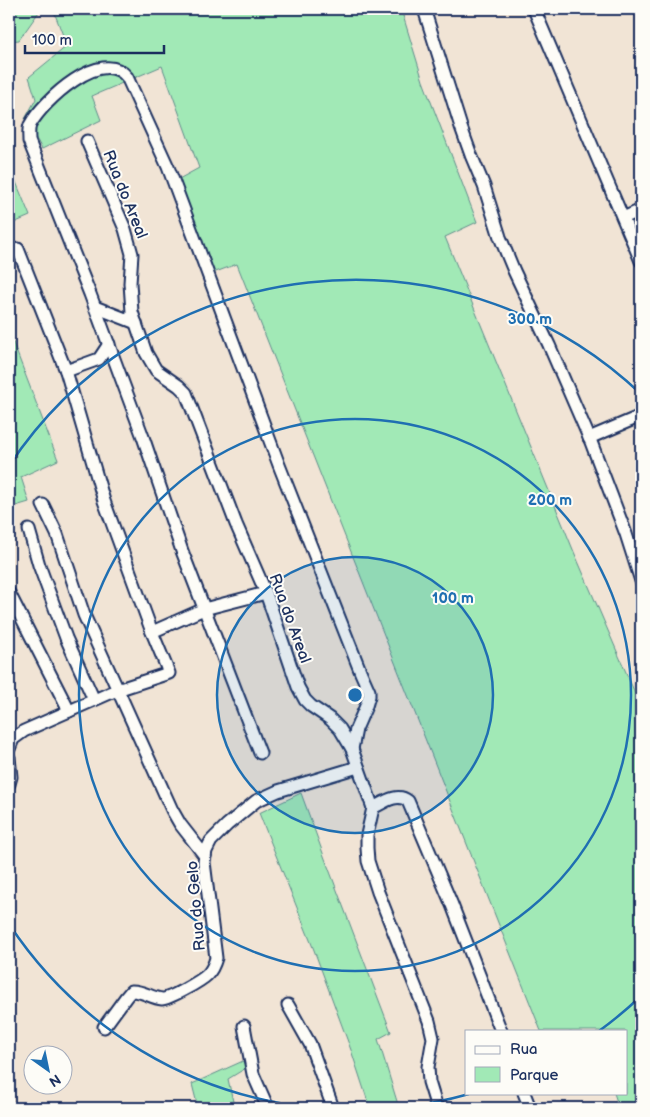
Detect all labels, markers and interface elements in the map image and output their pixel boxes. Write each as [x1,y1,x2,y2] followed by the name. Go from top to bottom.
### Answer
[25,22,164,54] scale bar
[32,31,72,50] text: 100 m
[98,148,151,242] street label: Rua do Areal
[508,310,552,329] text: 300 m
[528,491,572,510] text: 200 m
[265,571,315,666] street label: Rua do Areal
[432,589,474,608] text: 100 m
[346,686,364,704] centre of rings
[183,860,210,952] street label: Rua do Gelo
[465,1030,628,1094] legend
[510,1040,538,1059] text: Rua
[22,1044,72,1094] north arrow
[510,1066,559,1085] text: Parque
[46,1070,64,1090] text: N

